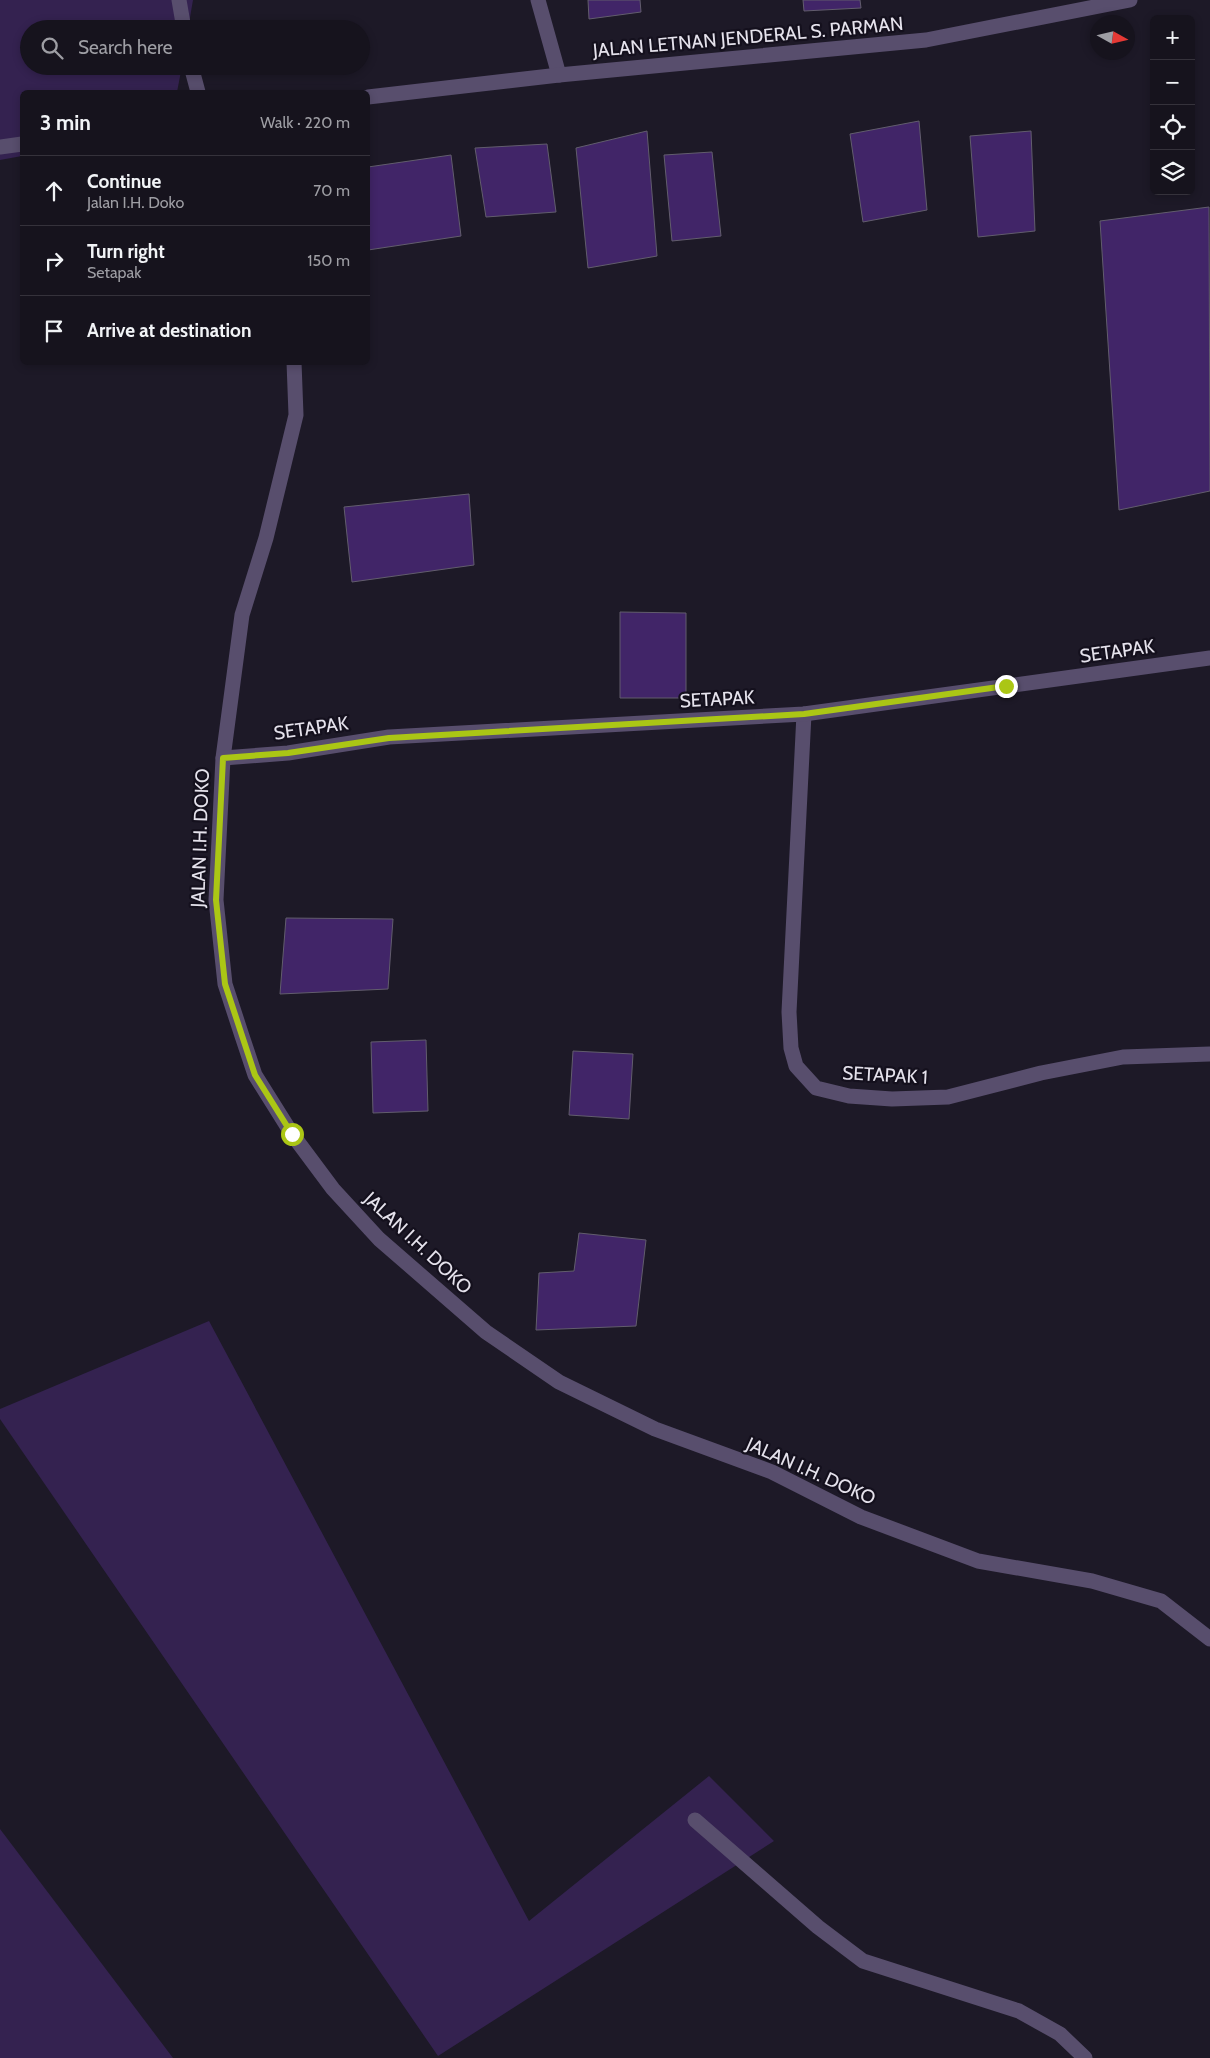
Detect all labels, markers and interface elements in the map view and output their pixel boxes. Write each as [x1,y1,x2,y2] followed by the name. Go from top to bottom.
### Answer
[591,12,904,62] street label: JALAN LETNAN JENDERAL S. PARMAN
[1090,15,1135,60] north arrow
[1150,15,1195,195] map controls
[1150,15,1195,60] button: +
[20,20,370,75] search box
[38,34,66,62] icon: search
[78,36,172,59] text: Search here
[1150,60,1195,105] button: −
[1150,105,1195,150] button: locate
[40,110,91,135] text: 3 min
[260,113,350,132] text: Walk · 220 m
[1150,150,1195,195] button: layers
[87,170,161,193] text: Continue
[40,177,68,205] icon: ahead
[313,181,350,200] text: 70 m
[87,193,184,212] text: Jalan I.H. Doko
[87,240,165,263] text: Turn right
[40,247,68,275] icon: right
[307,251,350,270] text: 150 m
[87,263,141,282] text: Setapak
[40,317,68,345] icon: arrive
[87,319,251,342] text: Arrive at destination
[1078,634,1156,668] street label: SETAPAK
[995,675,1018,698] route end
[679,686,755,712] street label: SETAPAK
[272,711,350,745] street label: SETAPAK
[186,768,214,909] street label: JALAN I.H. DOKO
[842,1061,928,1089] street label: SETAPAK 1
[281,1123,304,1146] route start
[359,1186,477,1299] street label: JALAN I.H. DOKO
[742,1432,879,1510] street label: JALAN I.H. DOKO

